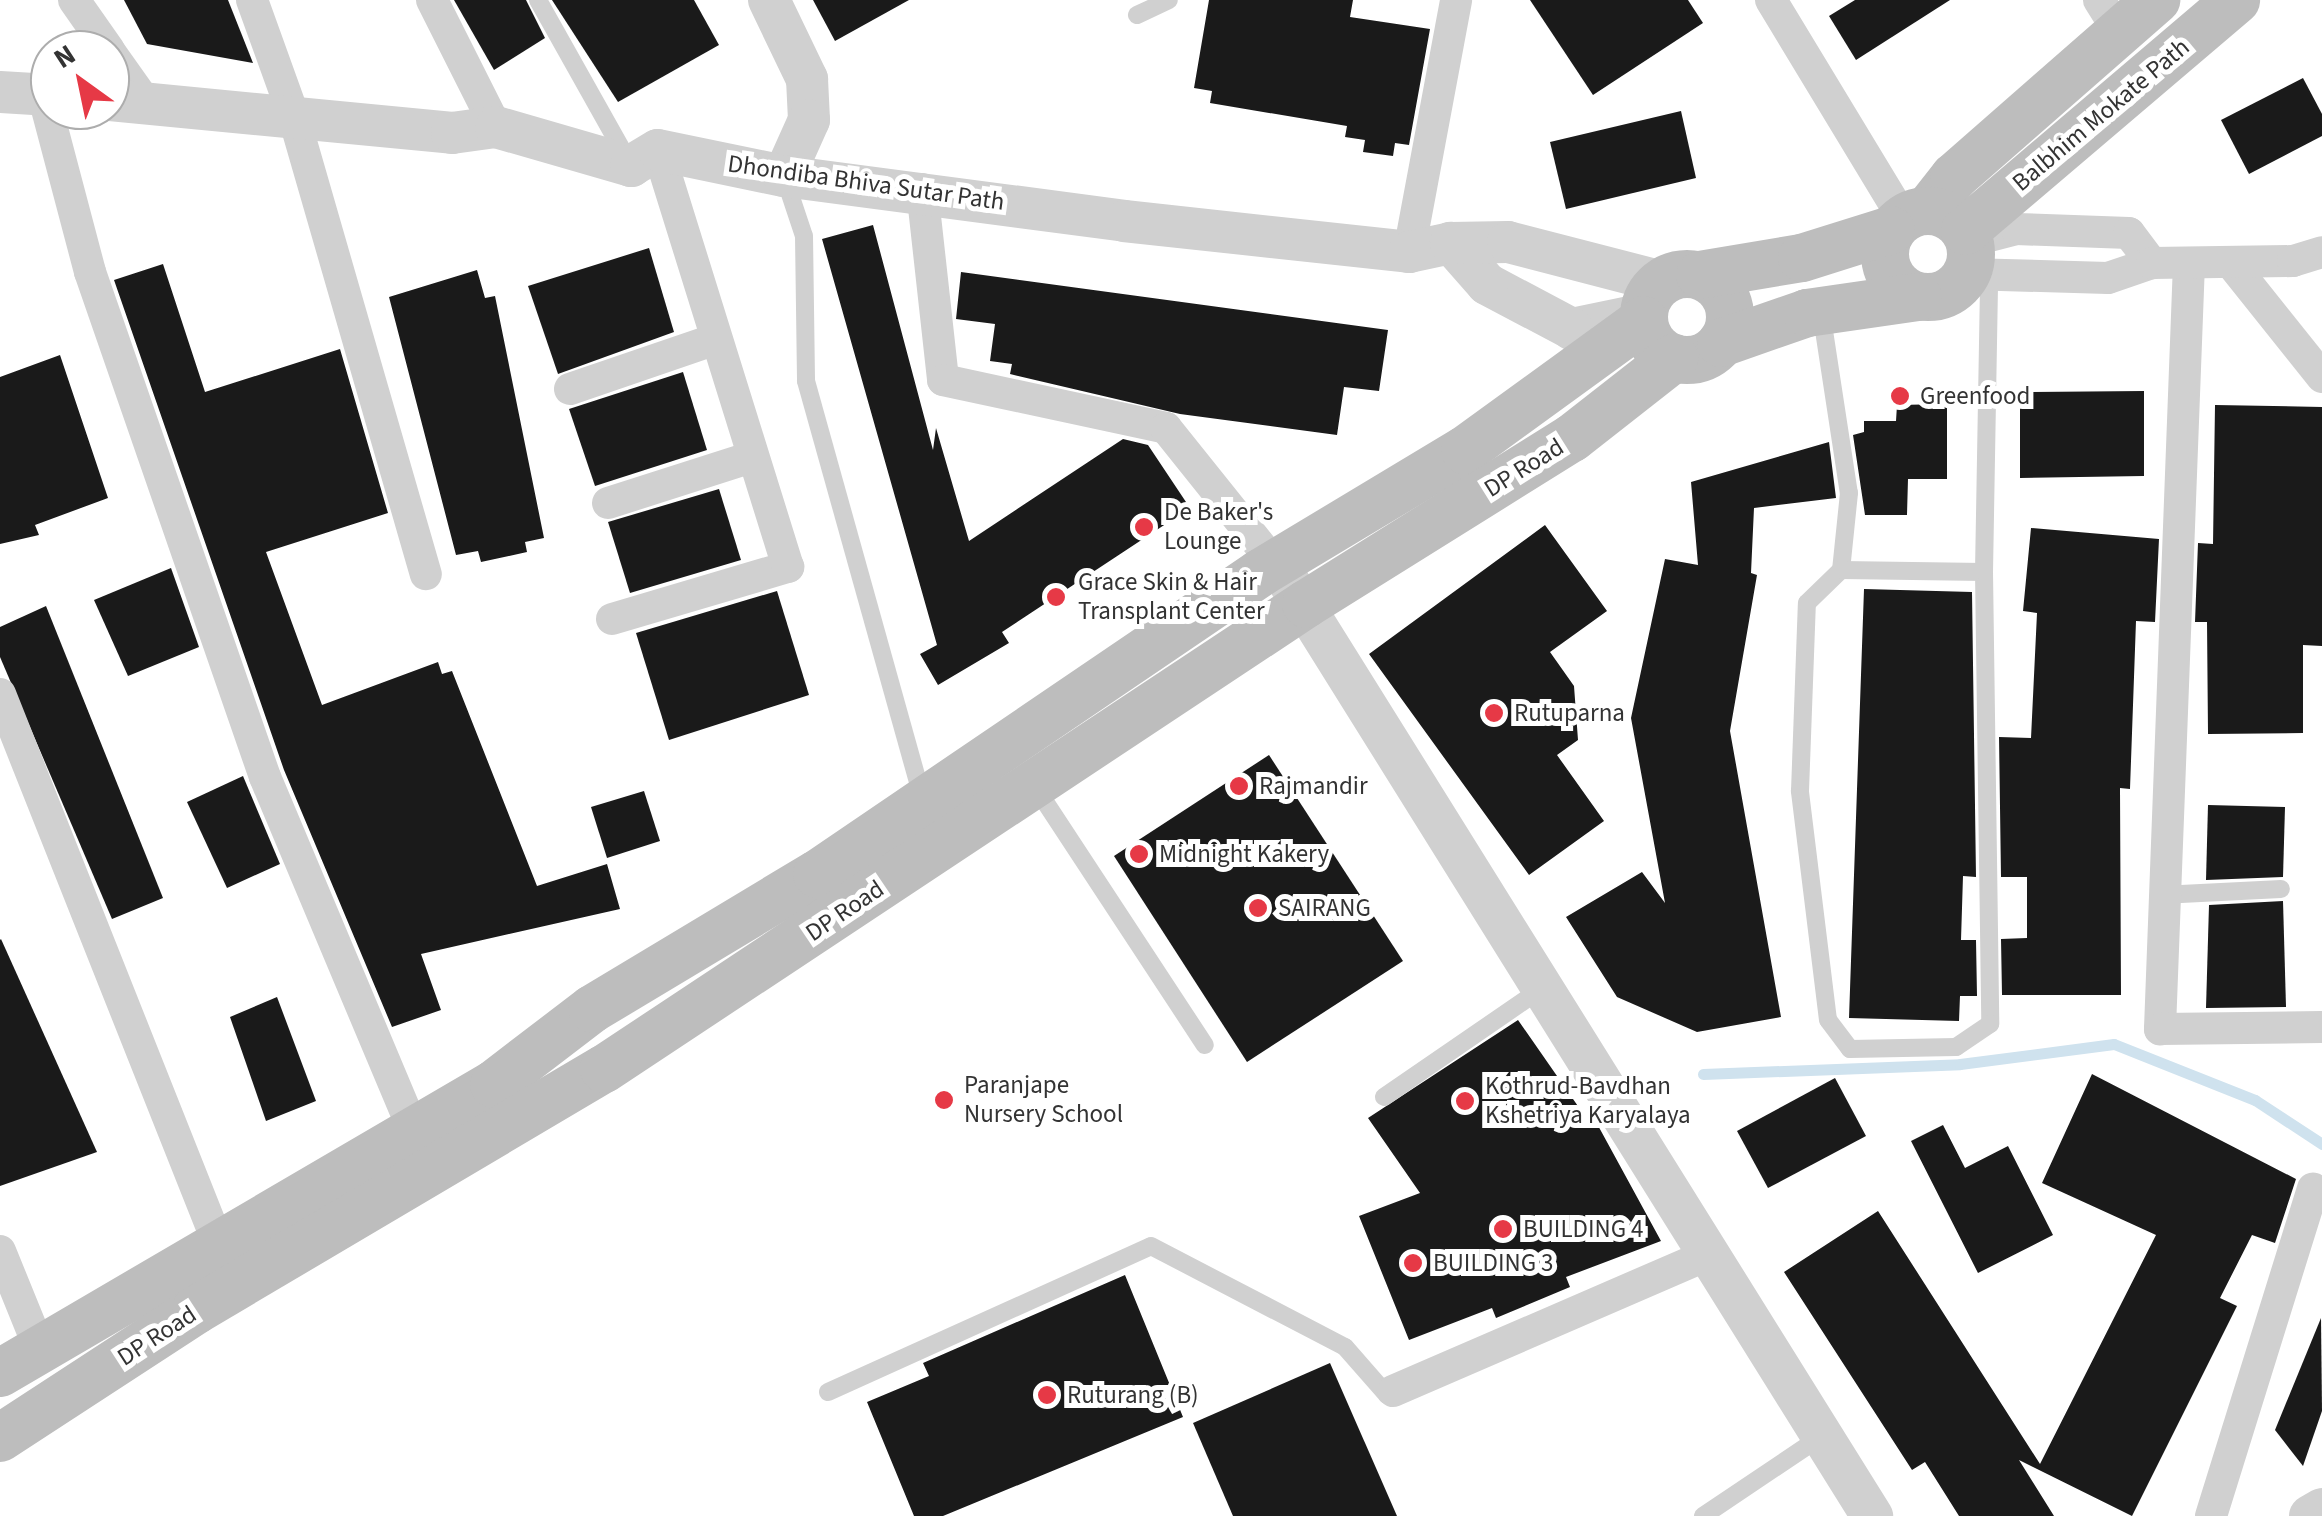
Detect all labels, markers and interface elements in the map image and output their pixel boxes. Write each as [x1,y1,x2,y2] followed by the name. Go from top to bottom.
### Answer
[30,30,130,130] north arrow
[2006,32,2196,198] street label: Balbhim Mokate Path
[46,35,83,78] text: N
[726,149,1006,217] street label: Dhondiba Bhiva Sutar Path
[1920,381,2030,411] place label: Greenfood
[1889,385,1911,407] marker: Greenfood
[1479,432,1569,504] street label: DP Road
[1164,498,1273,557] place label: De Baker's Lounge
[1133,516,1155,538] marker: De Baker's Lounge
[1078,568,1265,627] place label: Grace Skin & Hair Transplant Center
[1043,584,1069,610] marker: Grace Skin & Hair Transplant Center
[1514,698,1625,728] place label: Rutuparna
[1483,702,1505,724] marker: Rutuparna
[1259,771,1368,801] place label: Rajmandir
[1228,775,1250,797] marker: Rajmandir
[1159,839,1329,869] place label: Midnight Kakery
[1128,843,1150,865] marker: Midnight Kakery
[800,874,890,948] street label: DP Road
[1278,893,1371,923] place label: SAIRANG
[1247,897,1269,919] marker: SAIRANG
[964,1071,1123,1130] place label: Paranjape Nursery School
[1485,1072,1691,1131] place label: Kothrud-Bavdhan Kshetriya Karyalaya
[933,1089,955,1111] marker: Paranjape Nursery School
[1454,1090,1476,1112] marker: Kothrud-Bavdhan Kshetriya Karyalaya
[1523,1214,1644,1244] place label: BUILDING 4
[1492,1218,1514,1240] marker: BUILDING 4
[1433,1248,1554,1278] place label: BUILDING 3
[1402,1252,1424,1274] marker: BUILDING 3
[112,1299,202,1373] street label: DP Road
[1067,1380,1199,1410] place label: Ruturang (B)
[1036,1384,1058,1406] marker: Ruturang (B)

